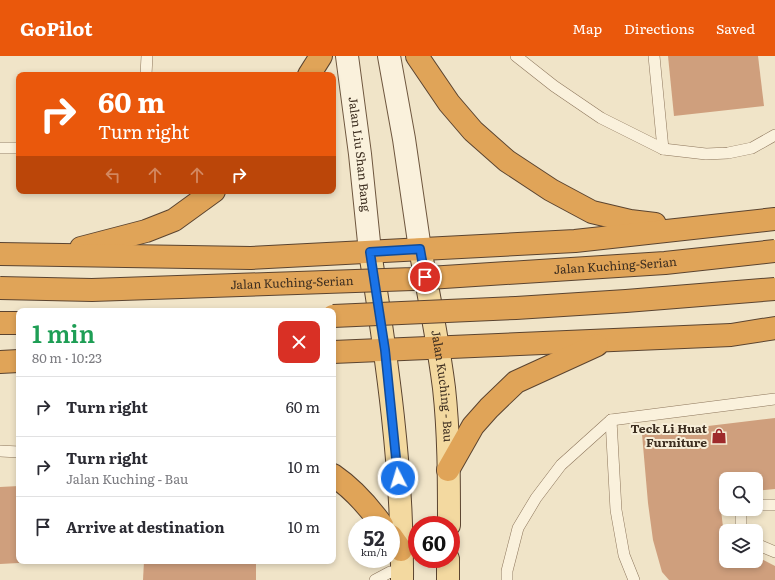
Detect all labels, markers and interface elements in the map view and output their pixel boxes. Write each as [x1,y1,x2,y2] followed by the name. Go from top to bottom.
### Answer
[20,14,93,42] text: GoPilot
[572,18,602,38] text: Map
[624,18,694,38] text: Directions
[716,18,755,38] text: Saved
[98,80,165,122] text: 60 m
[32,88,84,140] icon: right
[344,95,376,213] street label: Jalan Liu Shan Bang
[98,118,189,145] text: Turn right
[102,164,124,186] icon: left
[144,164,166,186] icon: ahead
[186,164,208,186] icon: ahead
[228,164,250,186] icon: right
[553,252,678,278] street label: Jalan Kuching-Serian
[408,260,442,294] pin
[414,266,436,288] icon: arrive
[230,271,354,293] street label: Jalan Kuching-Serian
[32,315,95,350] text: 1 min
[278,321,320,363] button: close
[427,328,458,443] street label: Jalan Kuching - Bau
[32,348,102,367] text: 80 m · 10:23
[66,395,148,418] text: Turn right
[286,395,320,418] text: 60 m
[32,396,54,418] icon: right
[631,419,708,451] place label: Teck Li Huat Furniture
[710,427,728,445] shop icon: Teck Li Huat Furniture
[66,446,148,469] text: Turn right
[288,455,320,478] text: 10 m
[32,456,54,478] icon: right
[377,457,419,499] position arrow
[66,469,188,488] text: Jalan Kuching - Bau
[719,472,763,568] map controls
[719,472,763,516] button: search
[66,515,225,538] text: Arrive at destination
[288,515,320,538] text: 10 m
[32,516,54,538] icon: arrive
[408,516,460,568] speed limit sign: 60
[363,522,385,552] text: 52
[719,524,763,568] button: layers
[361,544,387,559] text: km/h

